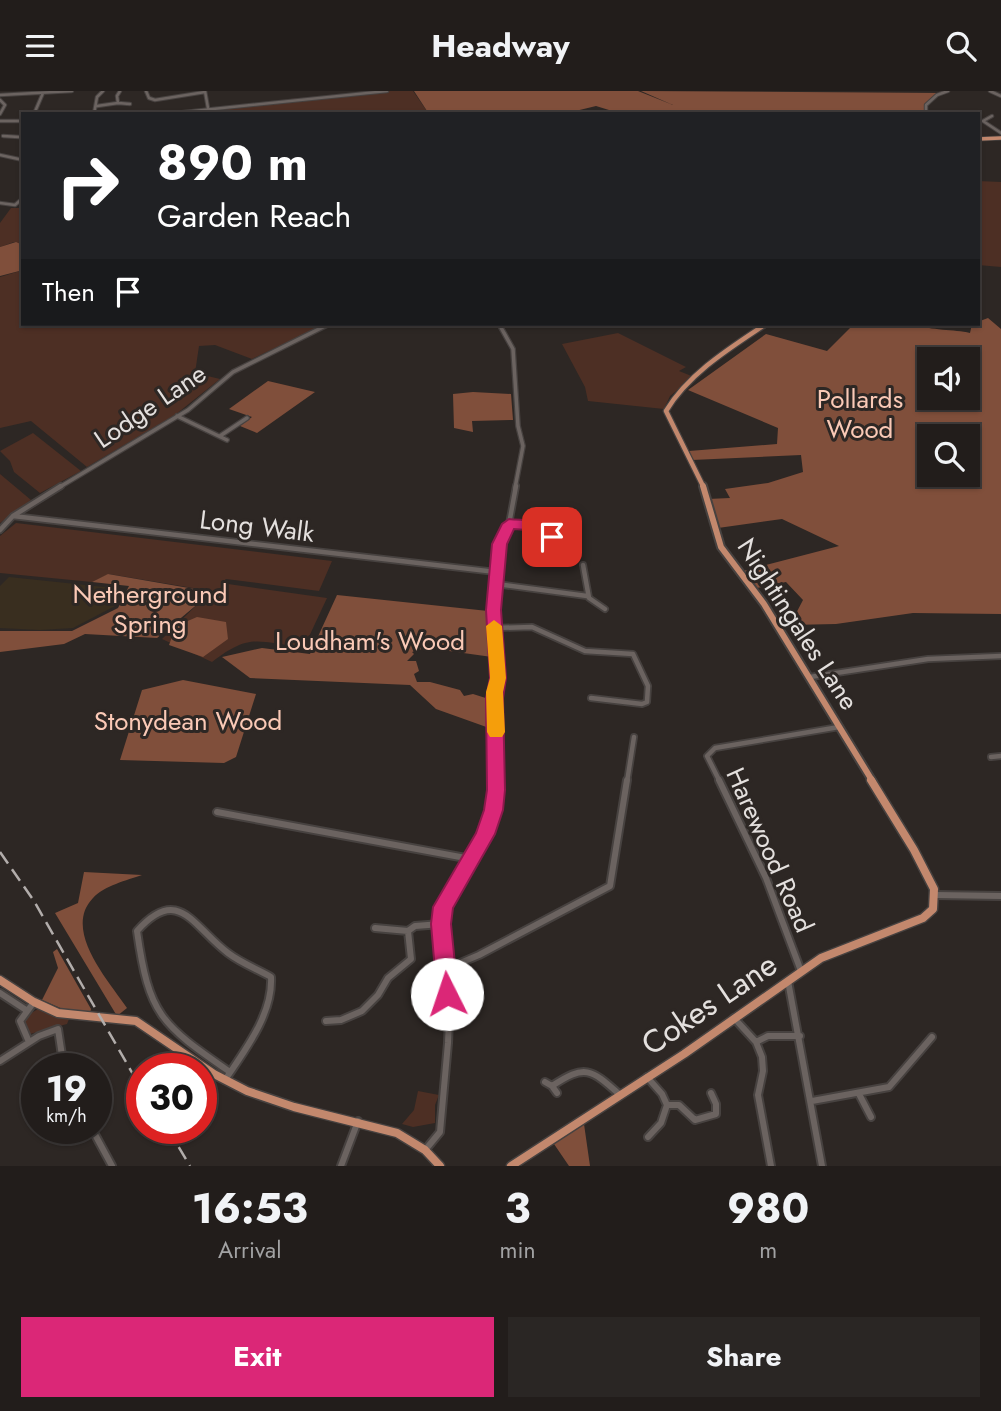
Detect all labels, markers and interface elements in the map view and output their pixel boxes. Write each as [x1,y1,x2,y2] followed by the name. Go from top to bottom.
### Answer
[431,23,570,69] text: Headway
[21,27,59,65] icon: menu
[942,27,980,65] icon: search
[157,128,308,198] text: 890 m
[42,140,133,231] icon: right
[157,193,351,239] text: Garden Reach
[42,273,95,311] text: Then
[109,273,147,311] icon: arrive
[917,347,980,487] map controls
[917,347,980,410] button: sound
[86,354,214,458] street label: Lodge Lane
[817,380,903,448] park label: Pollards Wood
[917,424,980,487] button: search
[197,500,317,552] street label: Long Walk
[522,507,582,567] pin
[533,518,571,556] icon: arrive
[728,531,868,717] street label: Nightingales Lane
[72,575,228,643] park label: Netherground Spring
[275,622,465,660] park label: Loudham's Wood
[94,702,282,740] park label: Stonydean Wood
[717,761,823,939] street label: Harewood Road
[632,942,786,1066] street label: Cokes Lane
[410,957,484,1031] position arrow
[126,1053,217,1144] speed limit sign: 30
[46,1064,87,1114] text: 19
[46,1103,87,1129] text: km/h
[192,1178,308,1239] text: 16:53
[504,1178,531,1239] text: 3
[727,1178,809,1239] text: 980
[218,1233,281,1267] text: Arrival
[499,1233,535,1267] text: min
[759,1233,777,1267] text: m
[21,1317,494,1397] button: Exit
[508,1317,980,1397] button: Share

